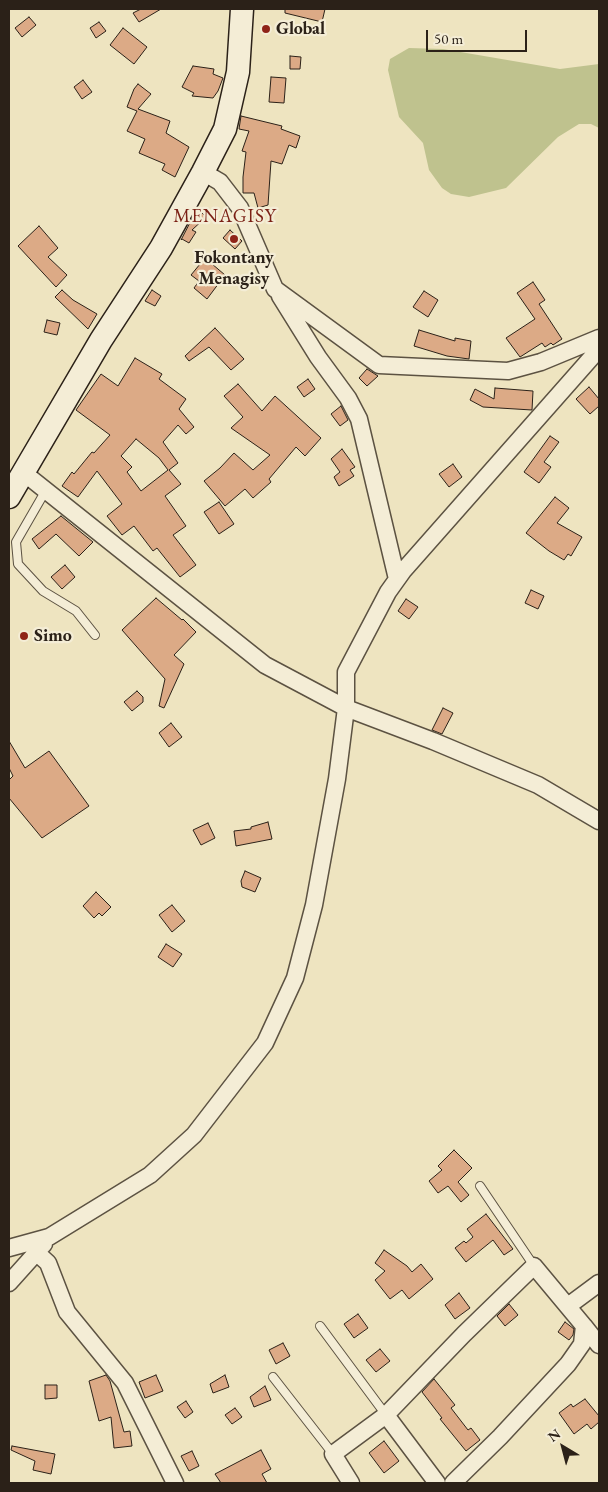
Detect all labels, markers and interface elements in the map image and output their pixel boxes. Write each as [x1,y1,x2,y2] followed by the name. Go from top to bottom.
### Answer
[276,18,325,40] place label: Global
[428,20,529,52] scale bar
[260,23,272,35] marker: Global
[434,29,463,48] text: 50 m
[172,206,278,228] district label: MENAGISY
[228,233,240,245] marker: Fokontany Menagisy
[194,247,274,290] place label: Fokontany Menagisy
[34,625,72,647] place label: Simo
[18,630,30,642] marker: Simo
[538,1422,588,1472] north arrow
[544,1424,564,1446] text: N

